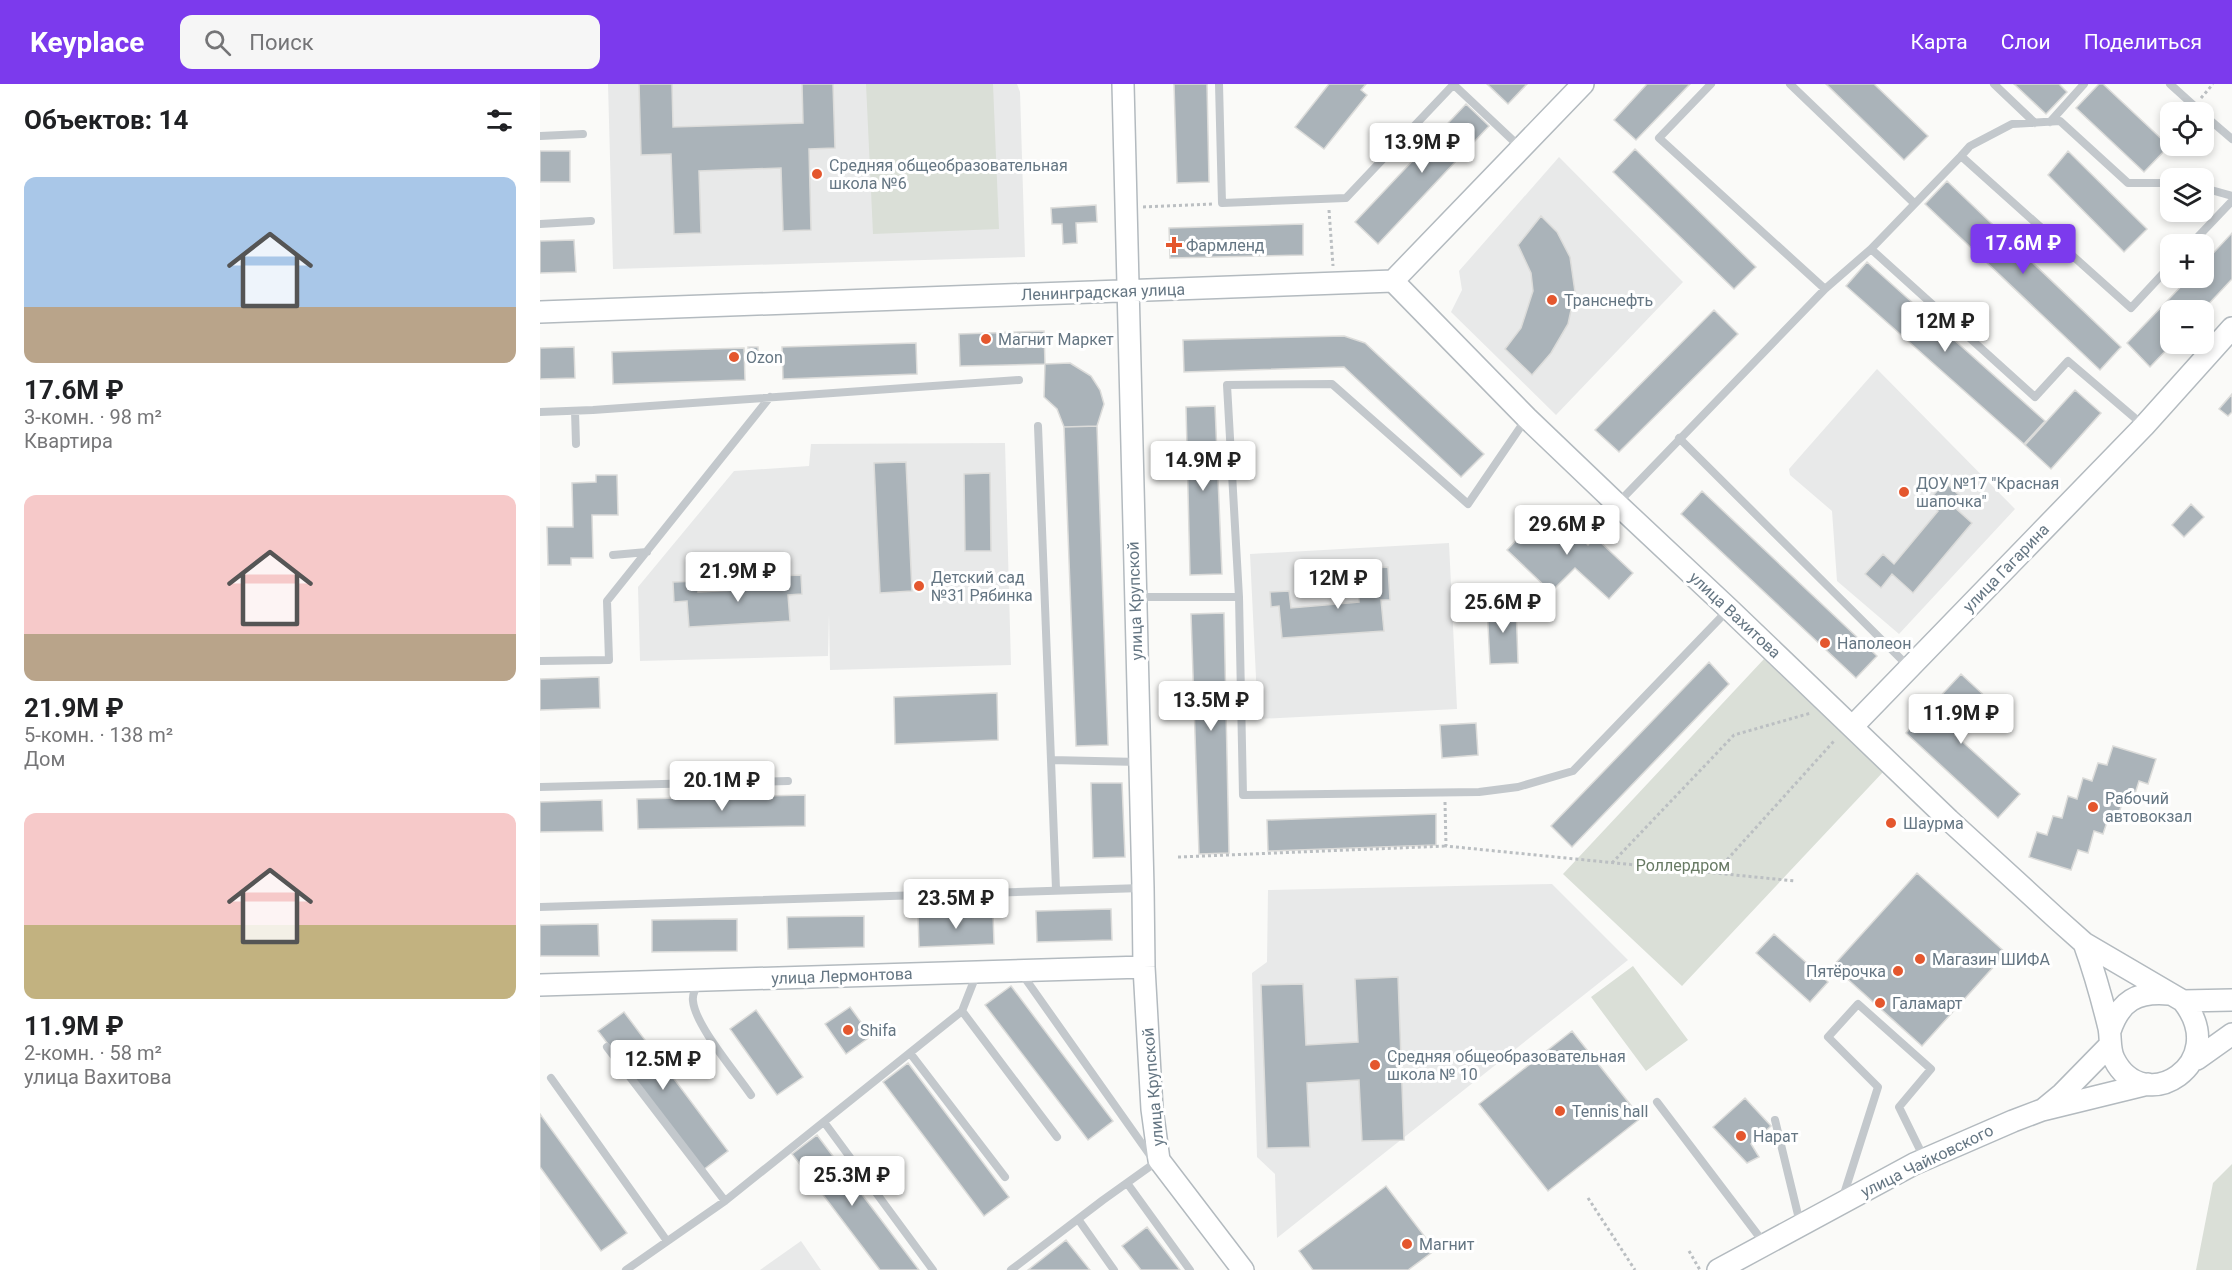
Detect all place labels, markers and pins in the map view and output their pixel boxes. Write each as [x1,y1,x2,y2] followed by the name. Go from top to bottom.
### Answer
[1367,123,1477,174] pin: 13.9M ₽
[829,156,1068,193] place label: Средняя общеобразовательная школа №6
[810,167,824,181] marker: Средняя общеобразовательная школа №6
[1968,224,2078,275] pin: 17.6M ₽
[1186,236,1265,255] place label: Фармленд
[1167,238,1181,252] marker: Фармленд
[1564,291,1653,310] place label: Транснефть
[1545,293,1559,307] marker: Транснефть
[1903,302,1987,353] pin: 12M ₽
[998,330,1114,349] place label: Магнит Маркет
[979,332,993,346] marker: Магнит Маркет
[746,348,783,367] place label: Ozon
[727,350,741,364] marker: Ozon
[1148,441,1258,492] pin: 14.9M ₽
[1916,474,2059,511] place label: ДОУ №17 "Красная шапочка"
[1897,485,1911,499] marker: ДОУ №17 "Красная шапочка"
[1512,505,1622,556] pin: 29.6M ₽
[683,552,793,603] pin: 21.9M ₽
[1296,559,1380,610] pin: 12M ₽
[931,568,1033,605] place label: Детский сад №31 Рябинка
[912,579,926,593] marker: Детский сад №31 Рябинка
[1448,583,1558,634] pin: 25.6M ₽
[1837,634,1911,653] place label: Наполеон
[1818,636,1832,650] marker: Наполеон
[1156,681,1266,732] pin: 13.5M ₽
[1906,694,2016,745] pin: 11.9M ₽
[667,761,777,812] pin: 20.1M ₽
[2105,789,2192,826] place label: Рабочий автовокзал
[2086,800,2100,814] marker: Рабочий автовокзал
[1903,814,1964,833] place label: Шаурма
[1884,816,1898,830] marker: Шаурма
[901,879,1011,930] pin: 23.5M ₽
[1932,950,2050,969] place label: Магазин ШИФА
[1913,952,1927,966] marker: Магазин ШИФА
[1806,962,1886,981] place label: Пятёрочка
[1891,964,1905,978] marker: Пятёрочка
[1892,994,1963,1013] place label: Галамарт
[1873,996,1887,1010] marker: Галамарт
[860,1021,896,1040] place label: Shifa
[841,1023,855,1037] marker: Shifa
[608,1040,718,1091] pin: 12.5M ₽
[1387,1047,1626,1084] place label: Средняя общеобразовательная школа № 10
[1368,1058,1382,1072] marker: Средняя общеобразовательная школа № 10
[1572,1102,1648,1121] place label: Tennis hall
[1553,1104,1567,1118] marker: Tennis hall
[1753,1127,1799,1146] place label: Нарат
[1734,1129,1748,1143] marker: Нарат
[797,1156,907,1207] pin: 25.3M ₽
[1419,1235,1475,1254] place label: Магнит
[1400,1237,1414,1251] marker: Магнит

